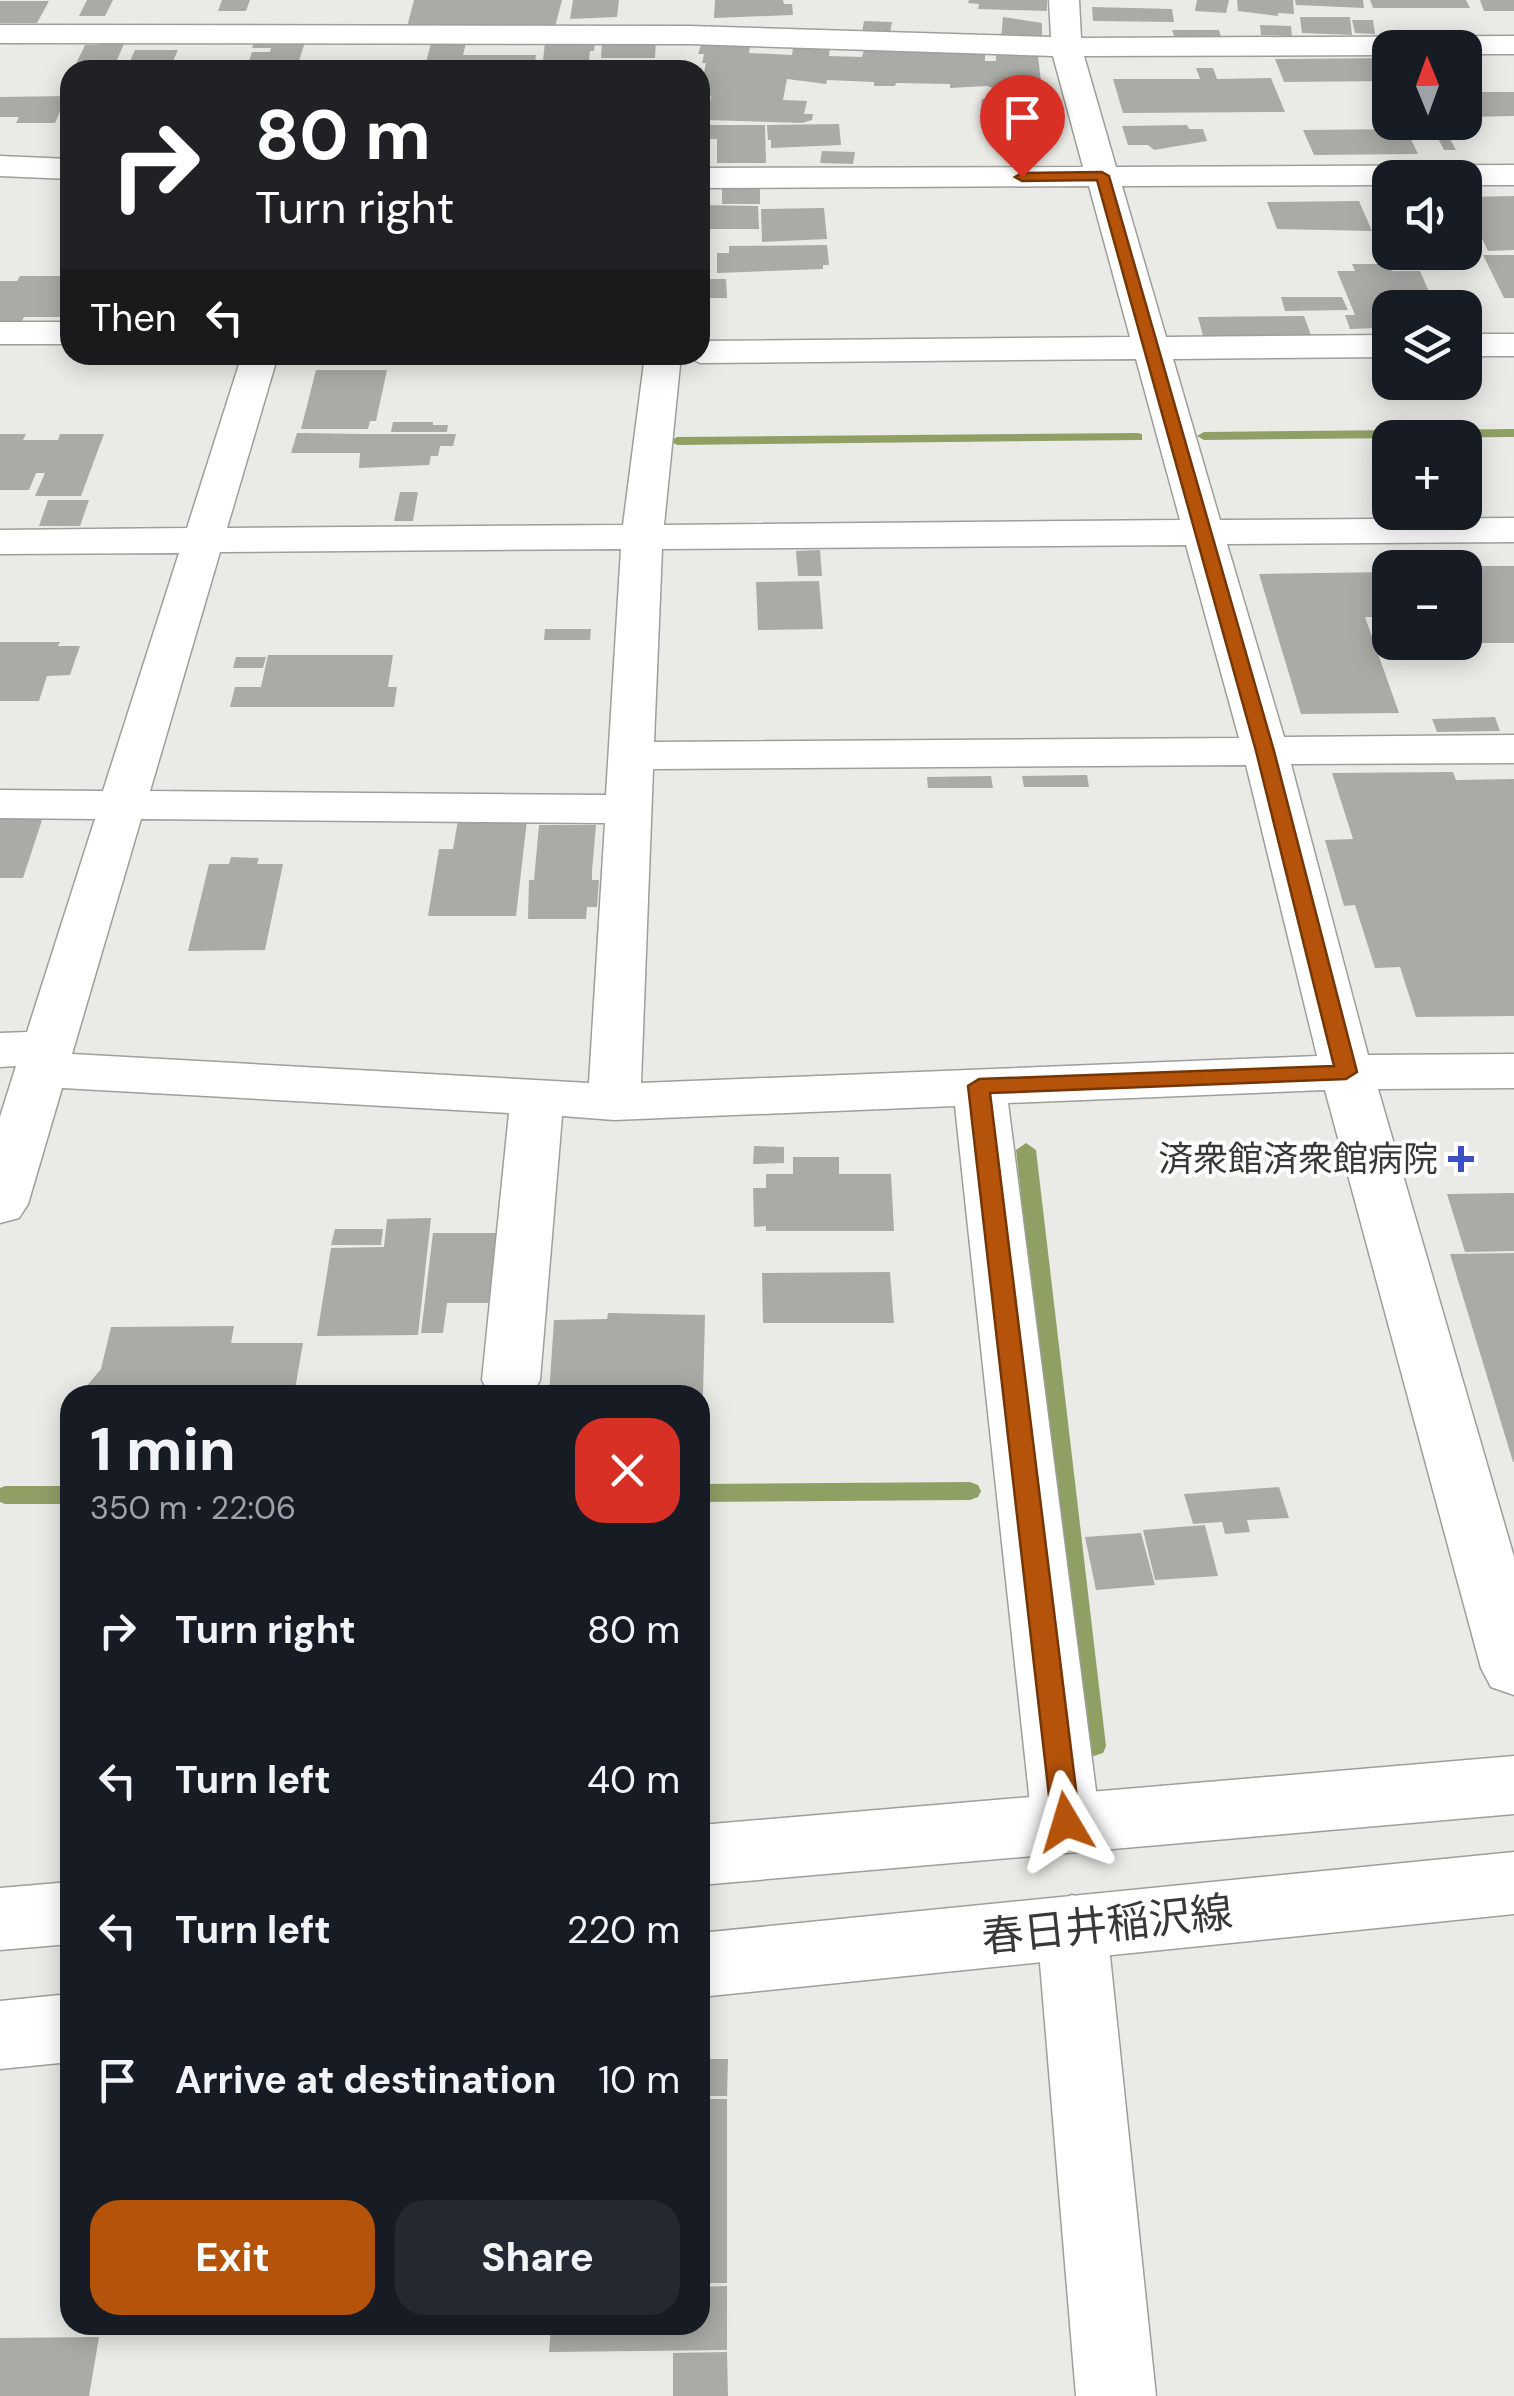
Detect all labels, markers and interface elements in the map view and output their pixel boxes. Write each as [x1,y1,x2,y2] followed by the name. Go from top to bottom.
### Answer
[1372,30,1482,140] north arrow
[1372,30,1482,660] map controls
[980,75,1065,178] pin
[255,90,431,181] text: 80 m
[995,90,1050,145] icon: arrive
[90,100,220,230] icon: right
[1372,160,1482,270] button: sound
[255,178,454,237] text: Turn right
[197,290,252,345] icon: left
[1372,290,1482,400] button: layers
[90,293,177,343] text: Then
[1372,420,1482,530] button: +
[1372,550,1482,660] button: −
[1158,1136,1438,1182] place label: 済衆館済衆館病院
[1448,1146,1474,1172] marker: 済衆館済衆館病院
[90,1410,236,1489] text: 1 min
[575,1418,680,1523] button: close
[90,1487,296,1529] text: 350 m · 22:06
[90,1603,145,1658] icon: right
[175,1605,356,1655] text: Turn right
[587,1605,680,1655] text: 80 m
[90,1753,145,1808] icon: left
[175,1755,331,1805] text: Turn left
[587,1755,680,1805] text: 40 m
[1014,1770,1118,1874] position arrow
[979,1884,1235,1965] street label: 春日井稲沢線
[90,1903,145,1958] icon: left
[175,1905,331,1955] text: Turn left
[567,1905,680,1955] text: 220 m
[90,2053,145,2108] icon: arrive
[175,2055,557,2105] text: Arrive at destination
[598,2055,680,2105] text: 10 m
[90,2200,375,2315] button: Exit
[395,2200,680,2315] button: Share

